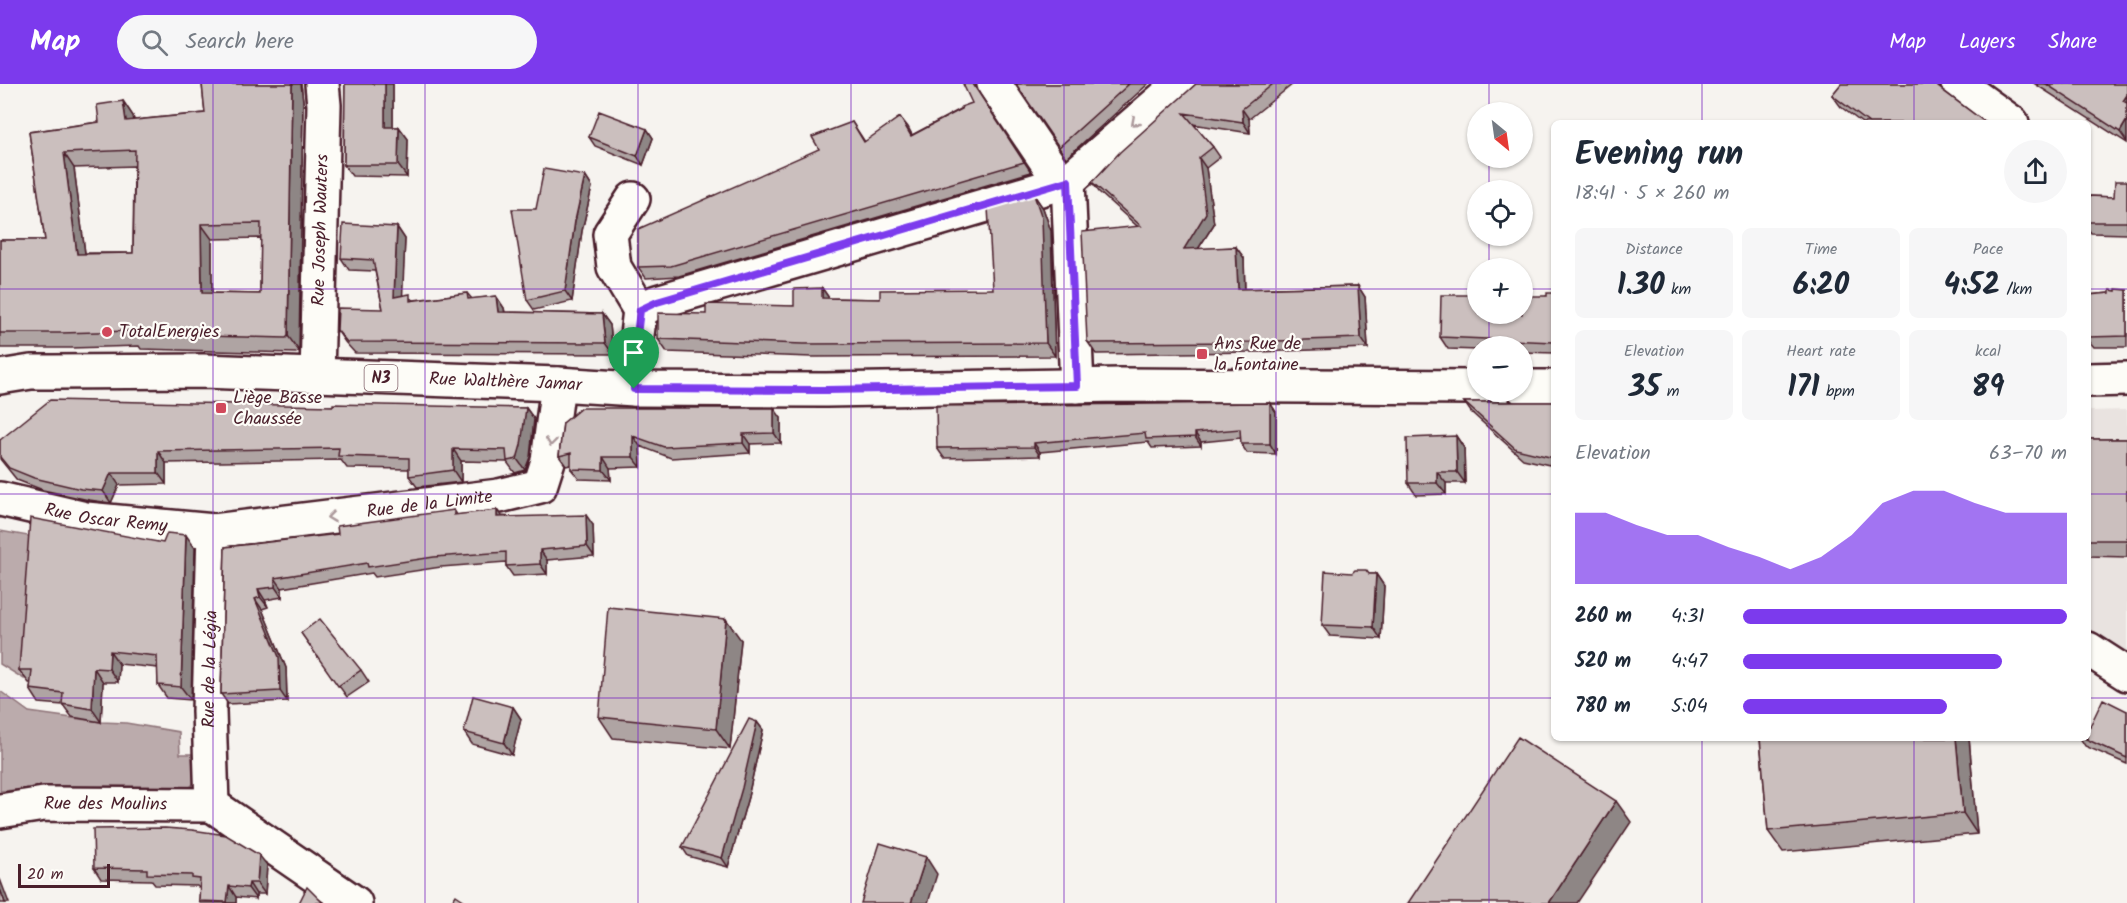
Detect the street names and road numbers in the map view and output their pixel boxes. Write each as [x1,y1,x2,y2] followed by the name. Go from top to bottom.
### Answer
[304,153,337,307] street label: Rue Joseph Wauters
[364,365,398,391] road number: N3
[428,365,584,400] street label: Rue Walthère Jamar
[365,482,494,527] street label: Rue de la Limite
[41,495,169,541] street label: Rue Oscar Remy
[194,610,226,728] street label: Rue de la Légia
[44,789,168,819] street label: Rue des Moulins

